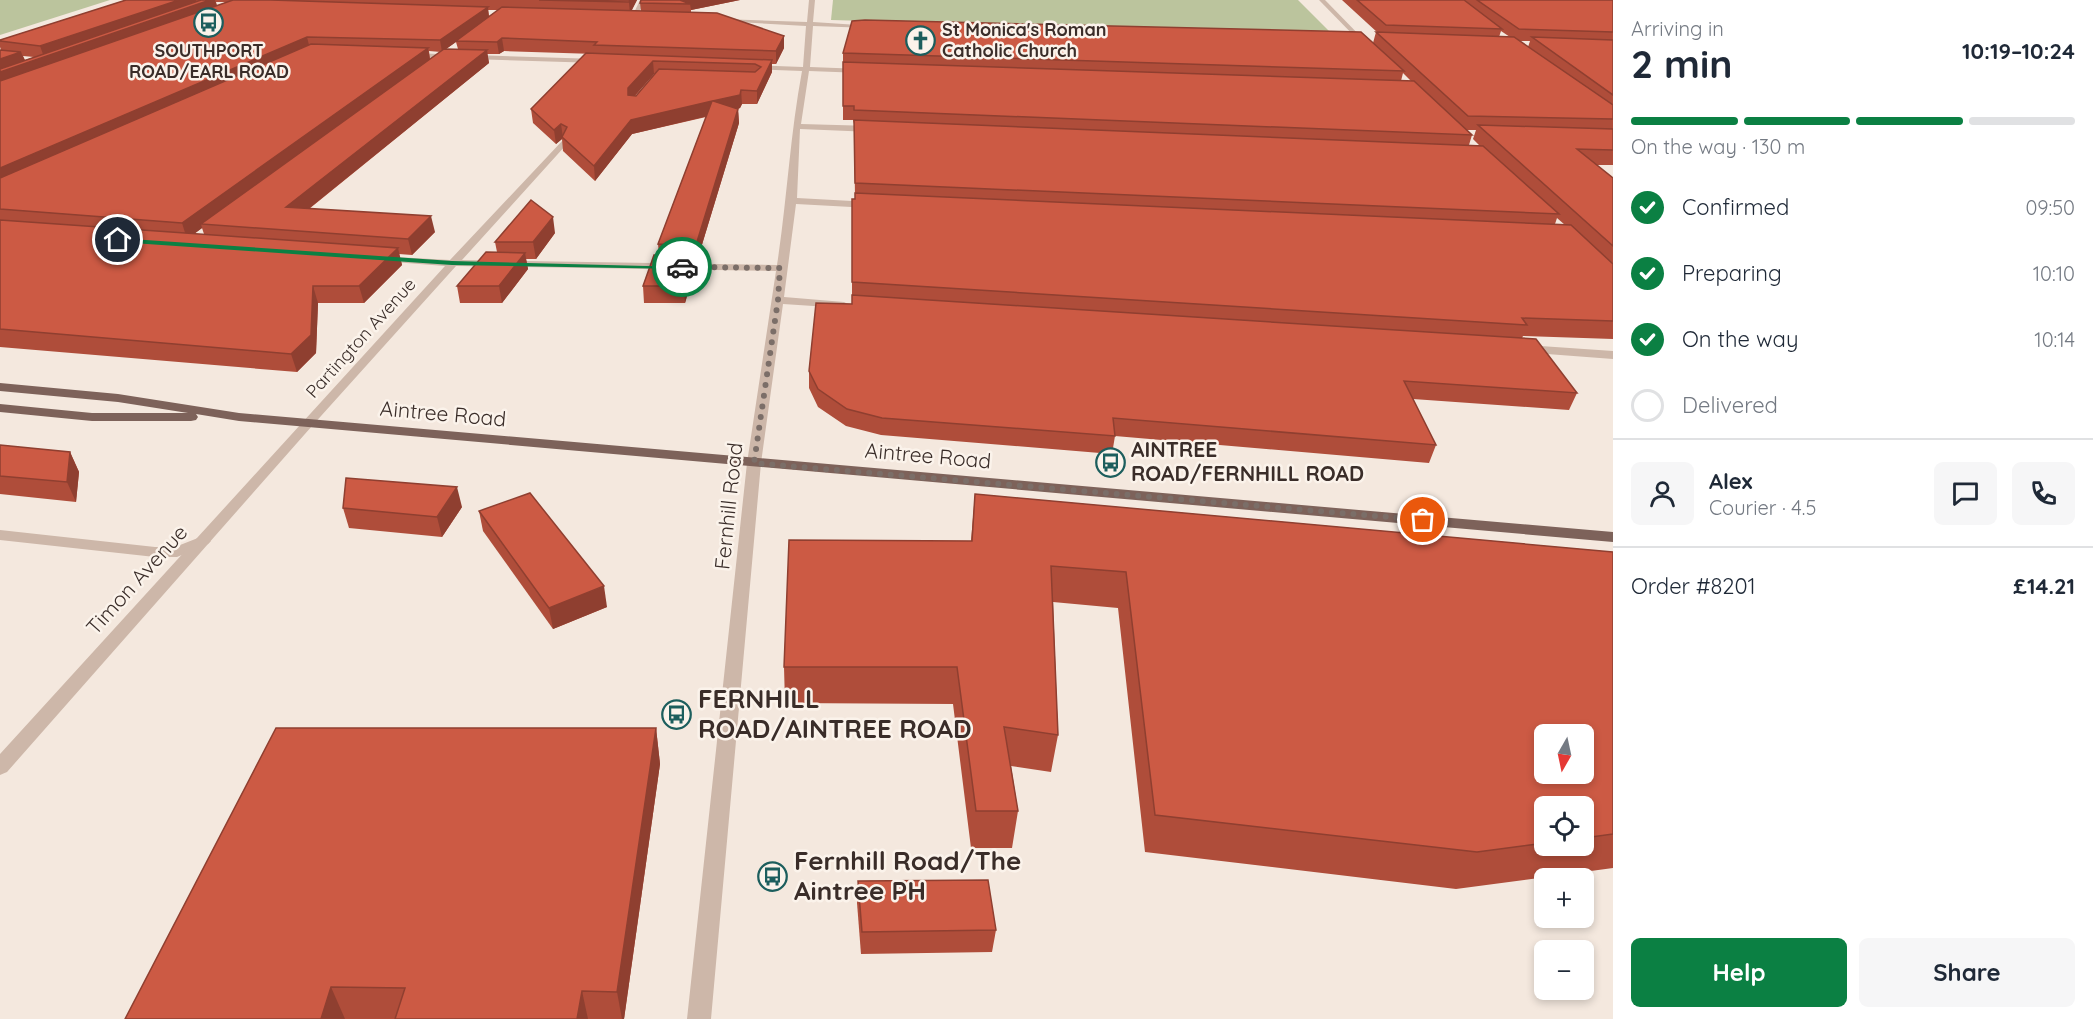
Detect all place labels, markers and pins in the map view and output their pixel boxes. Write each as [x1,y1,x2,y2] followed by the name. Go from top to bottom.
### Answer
[193,6,225,38] bus stop icon: SOUTHPORT ROAD/EARL ROAD
[942,18,1106,62] place label: St Monica's Roman Catholic Church
[905,24,937,56] church icon: St Monica's Roman Catholic Church
[129,39,289,83] place label: SOUTHPORT ROAD/EARL ROAD
[92,214,143,265] pin
[1131,436,1364,486] place label: AINTREE ROAD/FERNHILL ROAD
[1094,446,1126,478] bus stop icon: AINTREE ROAD/FERNHILL ROAD
[1397,494,1448,545] pin
[698,682,972,745] place label: FERNHILL ROAD/AINTREE ROAD
[661,698,693,730] bus stop icon: FERNHILL ROAD/AINTREE ROAD
[794,844,1021,907] place label: Fernhill Road/The Aintree PH
[757,860,789,892] bus stop icon: Fernhill Road/The Aintree PH

